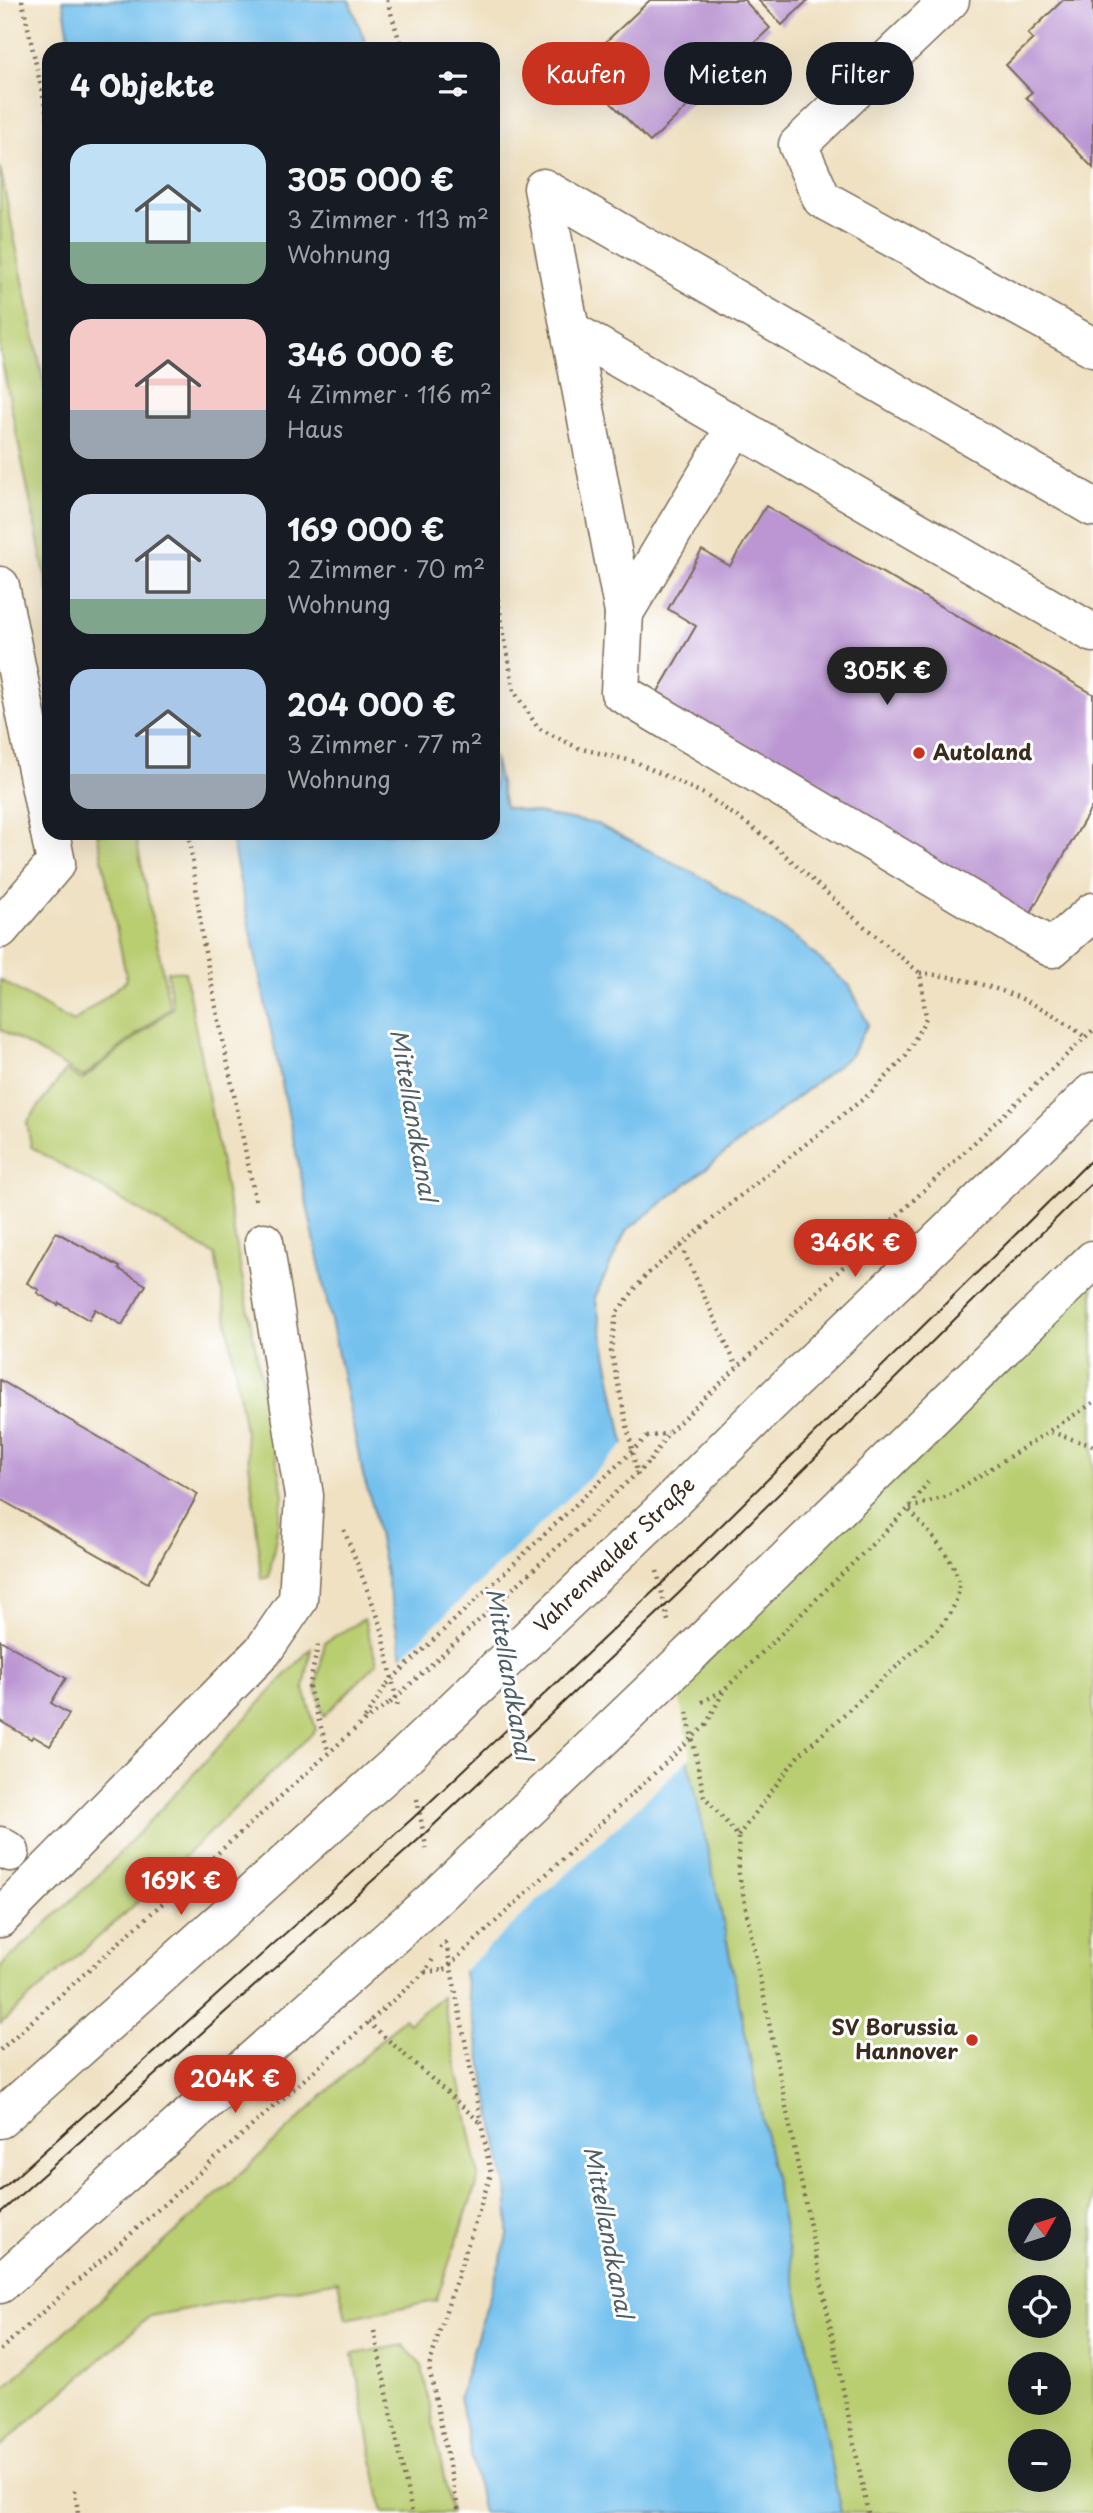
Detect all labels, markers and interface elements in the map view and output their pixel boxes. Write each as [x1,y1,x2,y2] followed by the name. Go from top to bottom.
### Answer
[522,42,650,105] chip: Kaufen
[664,42,792,105] chip: Mieten
[806,42,914,105] chip: Filter
[70,62,215,107] text: 4 Objekte
[434,65,472,103] icon: filters
[287,156,454,201] text: 305 000 €
[126,172,210,256] icon: home
[287,201,489,236] text: 3 Zimmer · 113 m²
[287,236,391,271] text: Wohnung
[287,331,454,376] text: 346 000 €
[126,347,210,431] icon: home
[287,376,492,411] text: 4 Zimmer · 116 m²
[287,411,343,446] text: Haus
[287,506,444,551] text: 169 000 €
[126,522,210,606] icon: home
[287,551,485,586] text: 2 Zimmer · 70 m²
[287,586,391,621] text: Wohnung
[830,648,944,707] pin: 305K €
[843,652,931,687] text: 305K €
[287,681,456,726] text: 204 000 €
[126,697,210,781] icon: home
[287,726,483,761] text: 3 Zimmer · 77 m²
[933,735,1032,767] place label: Autoland
[911,745,927,761] marker: Autoland
[287,761,391,796] text: Wohnung
[382,1026,447,1207] water label: Mittellandkanal
[798,1220,912,1279] pin: 346K €
[810,1224,900,1259] text: 346K €
[526,1468,701,1639] street label: Vahrenwalder Straße
[478,1585,543,1766] water label: Mittellandkanal
[124,1857,238,1917] pin: 169K €
[141,1862,221,1897] text: 169K €
[832,2010,958,2066] place label: SV Borussia Hannover
[964,2032,980,2048] marker: SV Borussia Hannover
[178,2056,292,2115] pin: 204K €
[190,2060,280,2095] text: 204K €
[576,2143,644,2324] water label: Mittellandkanal
[1008,2198,1071,2261] north arrow
[1008,2198,1071,2492] map controls
[1008,2275,1071,2338] button: locate
[1008,2352,1071,2415] button: +
[1008,2429,1071,2492] button: −

